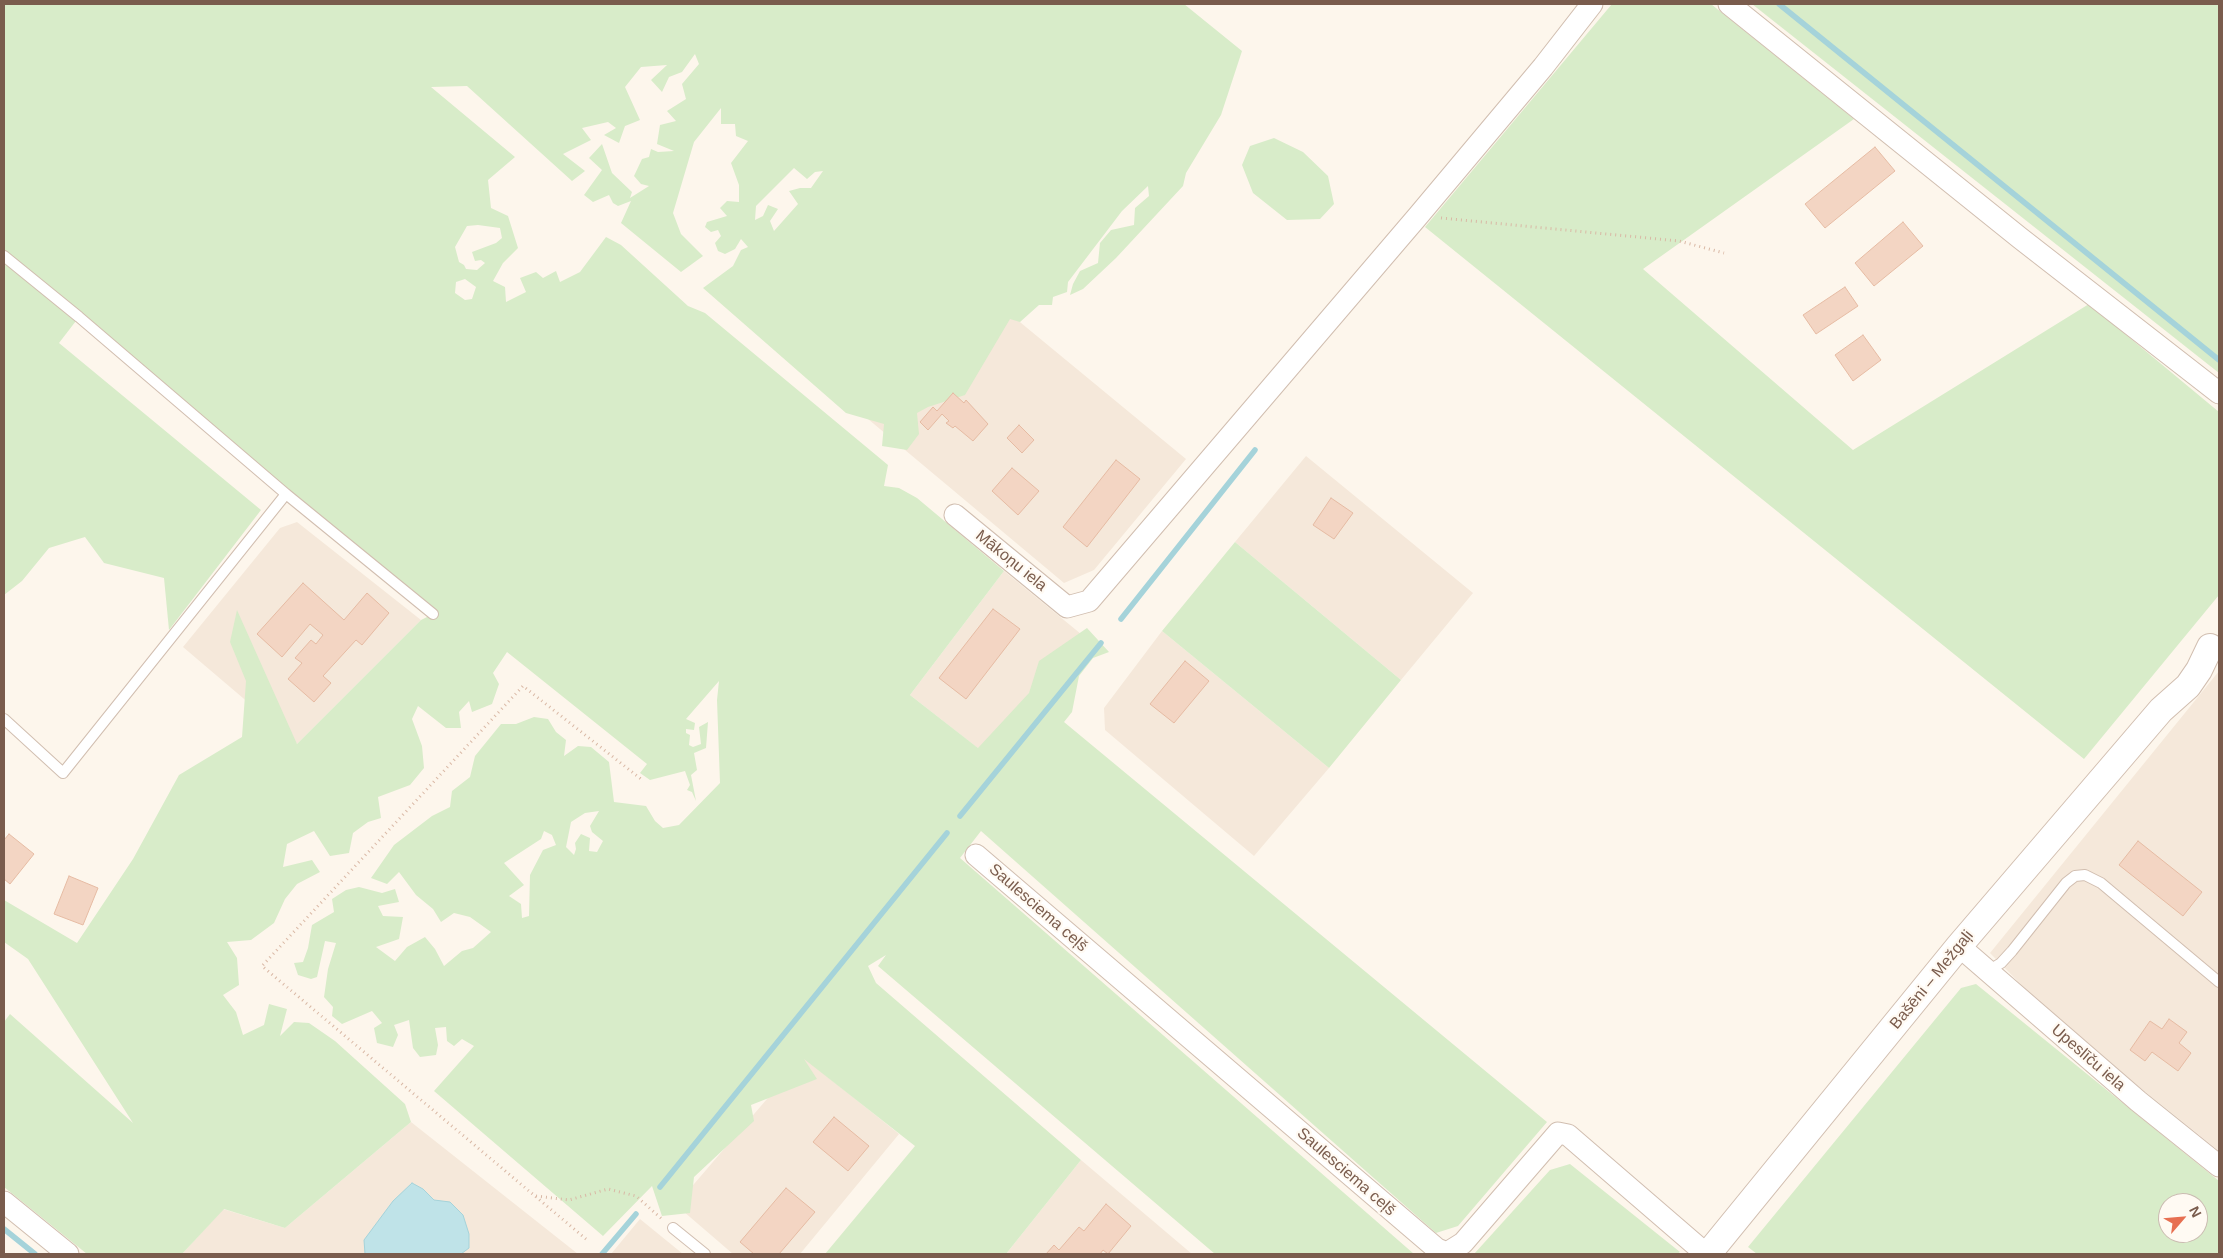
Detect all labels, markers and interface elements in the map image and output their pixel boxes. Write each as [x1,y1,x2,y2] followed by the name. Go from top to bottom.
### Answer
[971,526,1051,596] street label: Mākoņu iela
[985,860,1091,956] street label: Saulesciema ceļš
[1886,927,1978,1033] street label: Bašēni – Mežgaļi
[2047,1021,2129,1095] street label: Upeslīču iela
[1293,1124,1399,1220] street label: Saulesciema ceļš
[2158,1193,2208,1243] north arrow
[2186,1204,2205,1220] text: N

